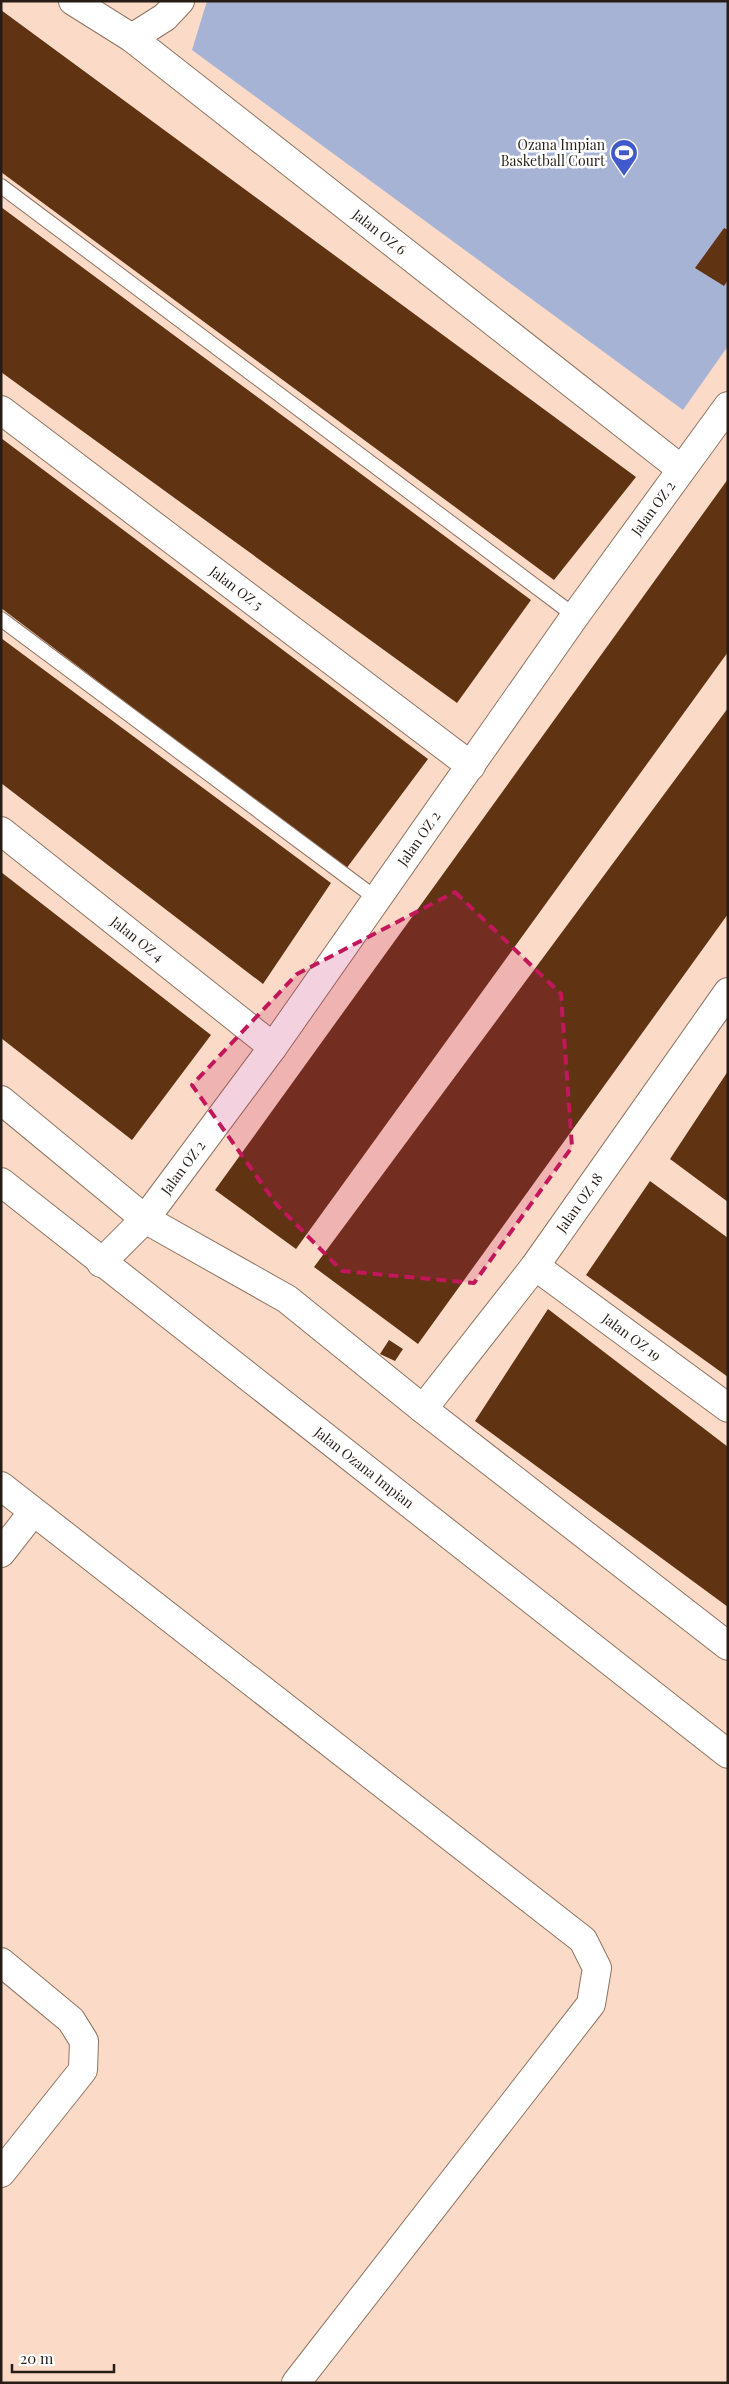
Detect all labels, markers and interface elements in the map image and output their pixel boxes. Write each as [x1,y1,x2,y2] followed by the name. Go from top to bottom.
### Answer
[501,135,606,170] place label: Ozana Impian Basketball Court
[609,138,639,177] sports icon: Ozana Impian Basketball Court
[348,204,410,259] street label: Jalan OZ 6
[626,477,679,540] street label: Jalan OZ 2
[205,561,267,614] street label: Jalan OZ 5
[392,807,445,870] street label: Jalan OZ 2
[106,911,168,966] street label: Jalan OZ 4
[156,1136,209,1199] street label: Jalan OZ 2
[551,1169,607,1237] street label: Jalan OZ 18
[598,1308,665,1365] street label: Jalan OZ 19
[310,1422,419,1513] street label: Jalan Ozana Impian
[12,2342,115,2374] scale bar
[20,2348,54,2368] text: 20 m

